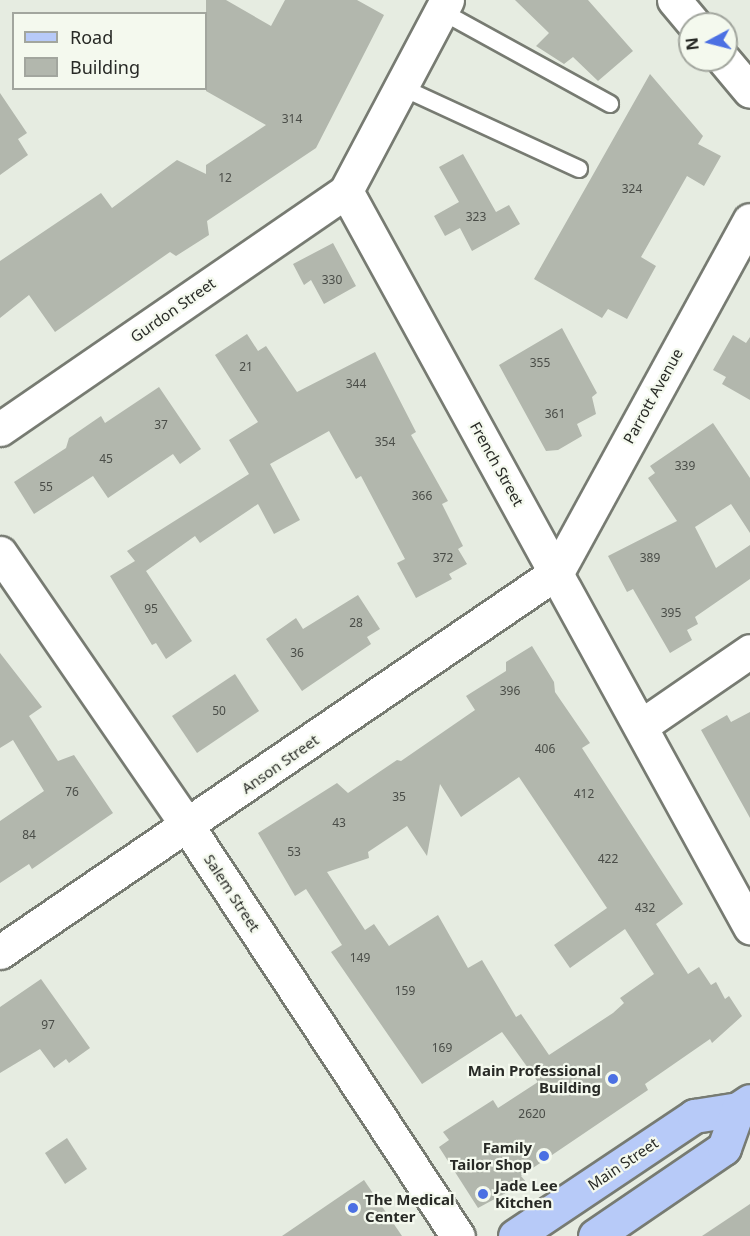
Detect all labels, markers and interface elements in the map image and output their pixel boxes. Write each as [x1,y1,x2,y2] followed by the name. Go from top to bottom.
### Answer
[12,12,207,90] legend
[678,12,738,72] north arrow
[70,25,113,49] text: Road
[680,36,704,52] text: N
[70,55,140,79] text: Building
[282,112,302,126] house number: 314
[218,171,232,185] house number: 12
[622,182,642,196] house number: 324
[466,210,486,224] house number: 323
[322,273,342,287] house number: 330
[127,274,219,346] street label: Gurdon Street
[619,345,687,447] street label: Parrott Avenue
[530,356,550,370] house number: 355
[239,360,253,374] house number: 21
[346,377,366,391] house number: 344
[545,407,565,421] house number: 361
[154,418,168,432] house number: 37
[466,419,528,509] street label: French Street
[375,435,395,449] house number: 354
[99,452,113,466] house number: 45
[675,459,695,473] house number: 339
[39,480,53,494] house number: 55
[412,489,432,503] house number: 366
[433,551,453,565] house number: 372
[640,551,660,565] house number: 389
[144,602,158,616] house number: 95
[661,606,681,620] house number: 395
[349,616,363,630] house number: 28
[290,646,304,660] house number: 36
[500,684,520,698] house number: 396
[212,704,226,718] house number: 50
[238,731,322,797] street label: Anson Street
[535,742,555,756] house number: 406
[65,785,79,799] house number: 76
[574,787,594,801] house number: 412
[392,790,406,804] house number: 35
[332,816,346,830] house number: 43
[22,828,36,842] house number: 84
[287,845,301,859] house number: 53
[200,851,264,935] street label: Salem Street
[598,852,618,866] house number: 422
[635,901,655,915] house number: 432
[350,951,370,965] house number: 149
[395,984,415,998] house number: 159
[41,1018,55,1032] house number: 97
[432,1041,452,1055] house number: 169
[468,1061,601,1096] place label: Main Professional Building
[606,1072,620,1086] marker: Main Professional Building
[518,1107,546,1121] house number: 2620
[584,1134,662,1194] street label: Main Street
[450,1138,532,1173] place label: Family Tailor Shop
[537,1149,551,1163] marker: Family Tailor Shop
[495,1176,558,1211] place label: Jade Lee Kitchen
[476,1187,490,1201] marker: Jade Lee Kitchen
[365,1190,455,1225] place label: The Medical Center
[346,1201,360,1215] marker: The Medical Center

